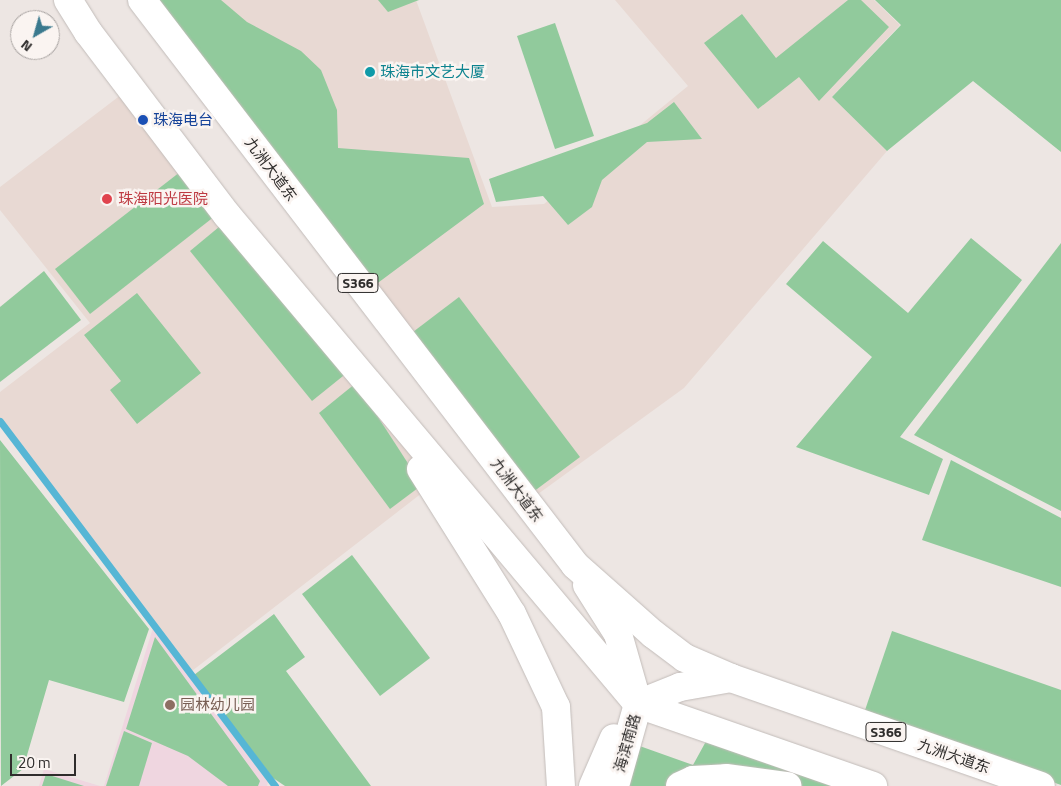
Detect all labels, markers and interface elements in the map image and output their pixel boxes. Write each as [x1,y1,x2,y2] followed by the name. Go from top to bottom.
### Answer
[10,10,60,60] north arrow
[16,35,36,58] text: N
[380,63,485,81] place label: 珠海市文艺大厦
[364,66,376,78] marker: 珠海市文艺大厦
[153,111,213,129] place label: 珠海电台
[137,114,149,126] marker: 珠海电台
[241,134,301,204] street label: 九洲大道东
[118,190,208,208] place label: 珠海阳光医院
[100,192,114,206] marker: 珠海阳光医院
[337,272,379,294] road number: S366
[487,455,547,525] street label: 九洲大道东
[180,696,255,714] place label: 园林幼儿园
[164,699,176,711] marker: 园林幼儿园
[610,712,644,774] street label: 海滨南路
[865,720,907,744] road number: S366
[916,735,992,777] street label: 九洲大道东
[12,744,79,776] scale bar
[18,751,51,774] text: 20 m

